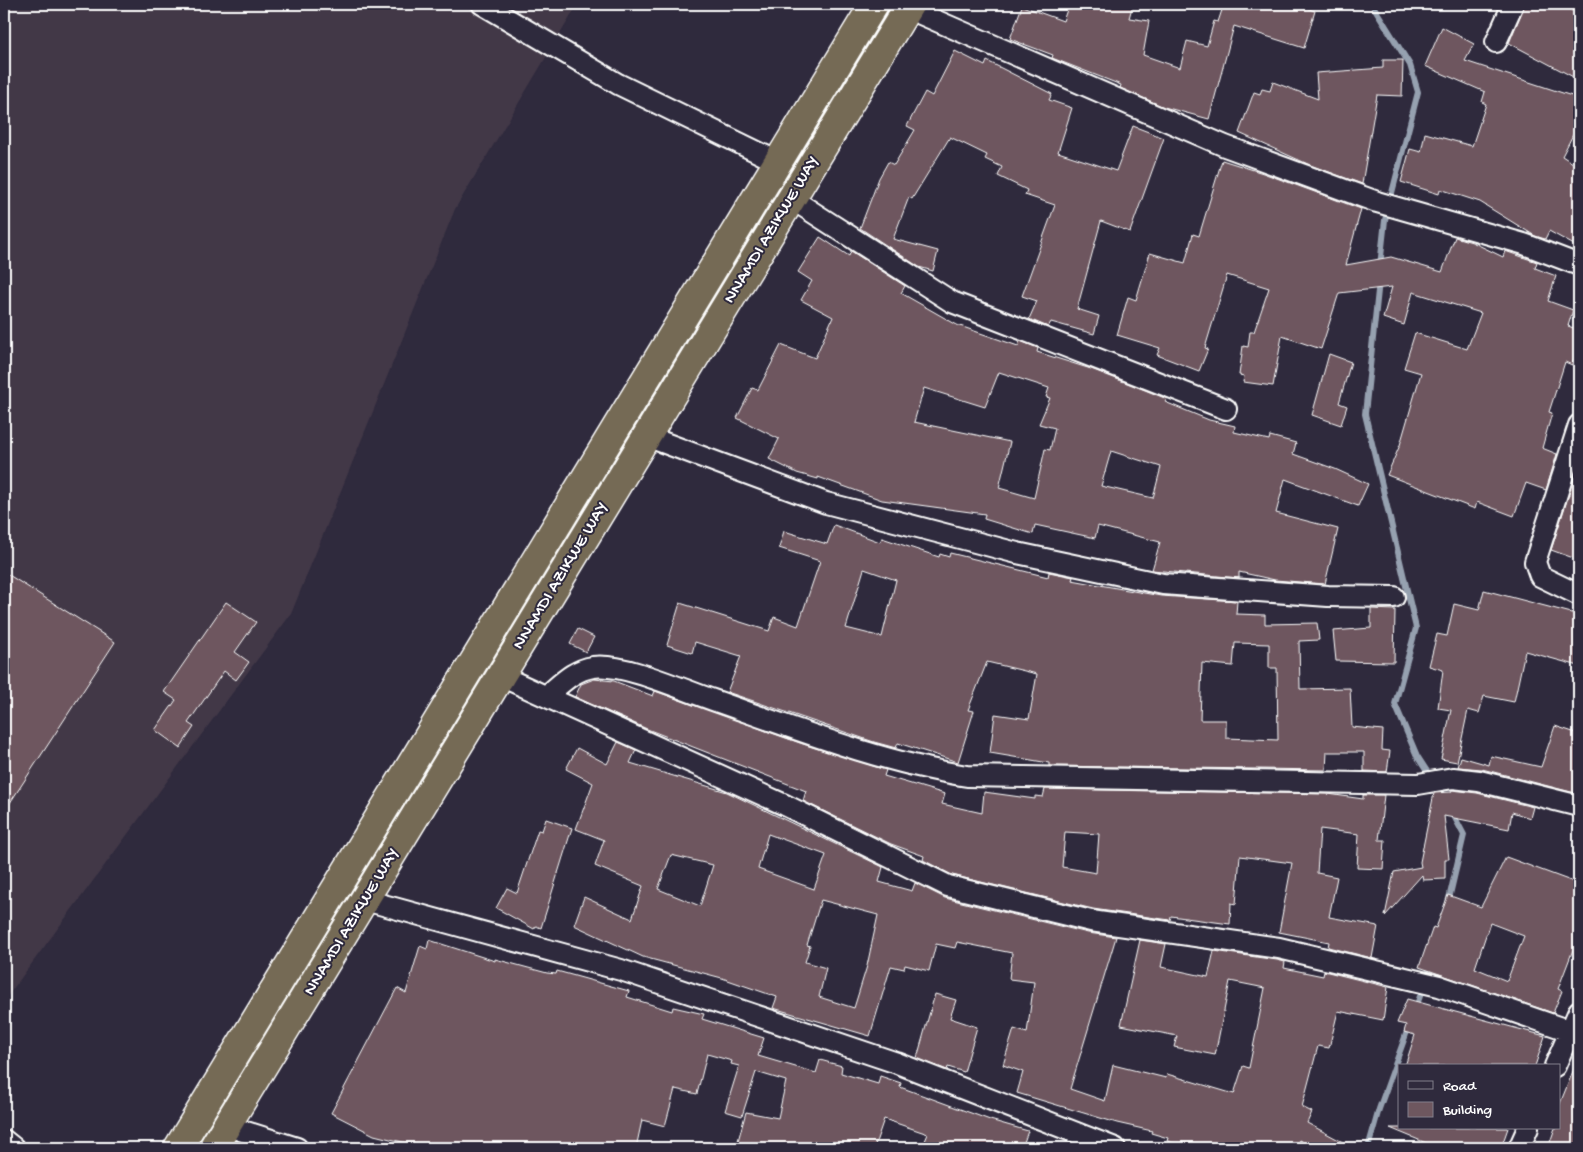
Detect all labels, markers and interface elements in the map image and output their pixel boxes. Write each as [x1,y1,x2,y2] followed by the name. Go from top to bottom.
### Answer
[720,152,824,308] street label: NNAMDI AZIKWE WAY
[509,498,613,654] street label: NNAMDI AZIKWE WAY
[300,844,404,1000] street label: NNAMDI AZIKWE WAY
[1398,1064,1560,1130] legend
[1443,1078,1477,1096] text: Road
[1442,1102,1492,1120] text: Building

